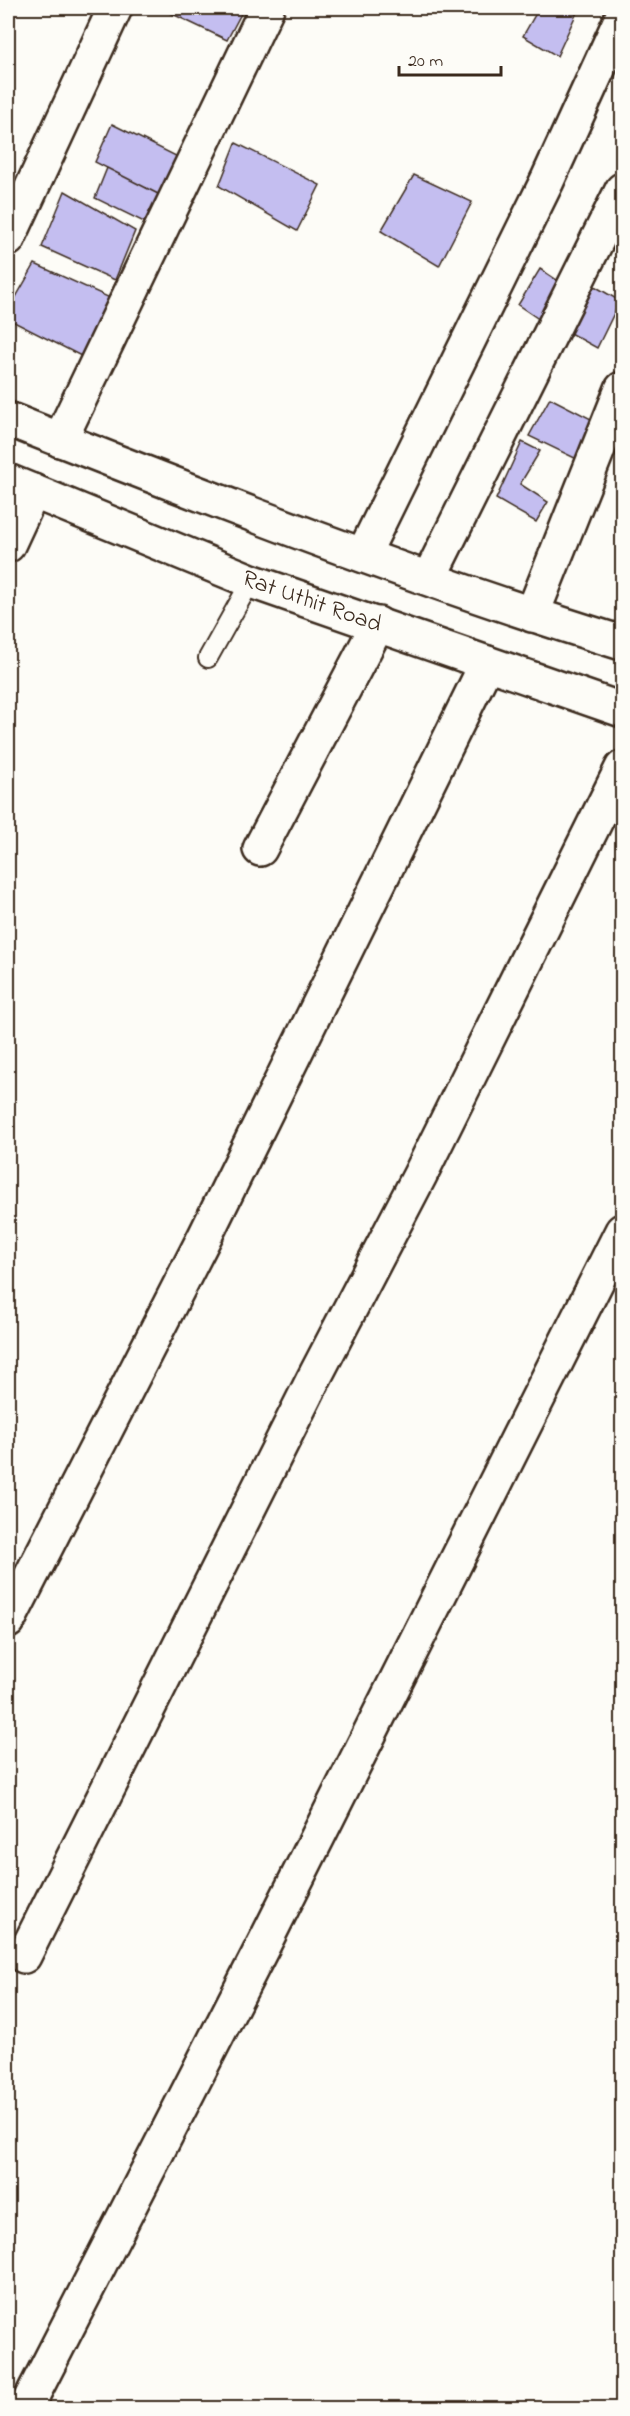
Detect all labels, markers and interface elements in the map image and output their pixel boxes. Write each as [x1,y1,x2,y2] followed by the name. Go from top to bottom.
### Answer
[399,39,501,77] scale bar
[408,49,443,75] text: 20 m
[236,562,387,643] street label: Rat Uthit Road

